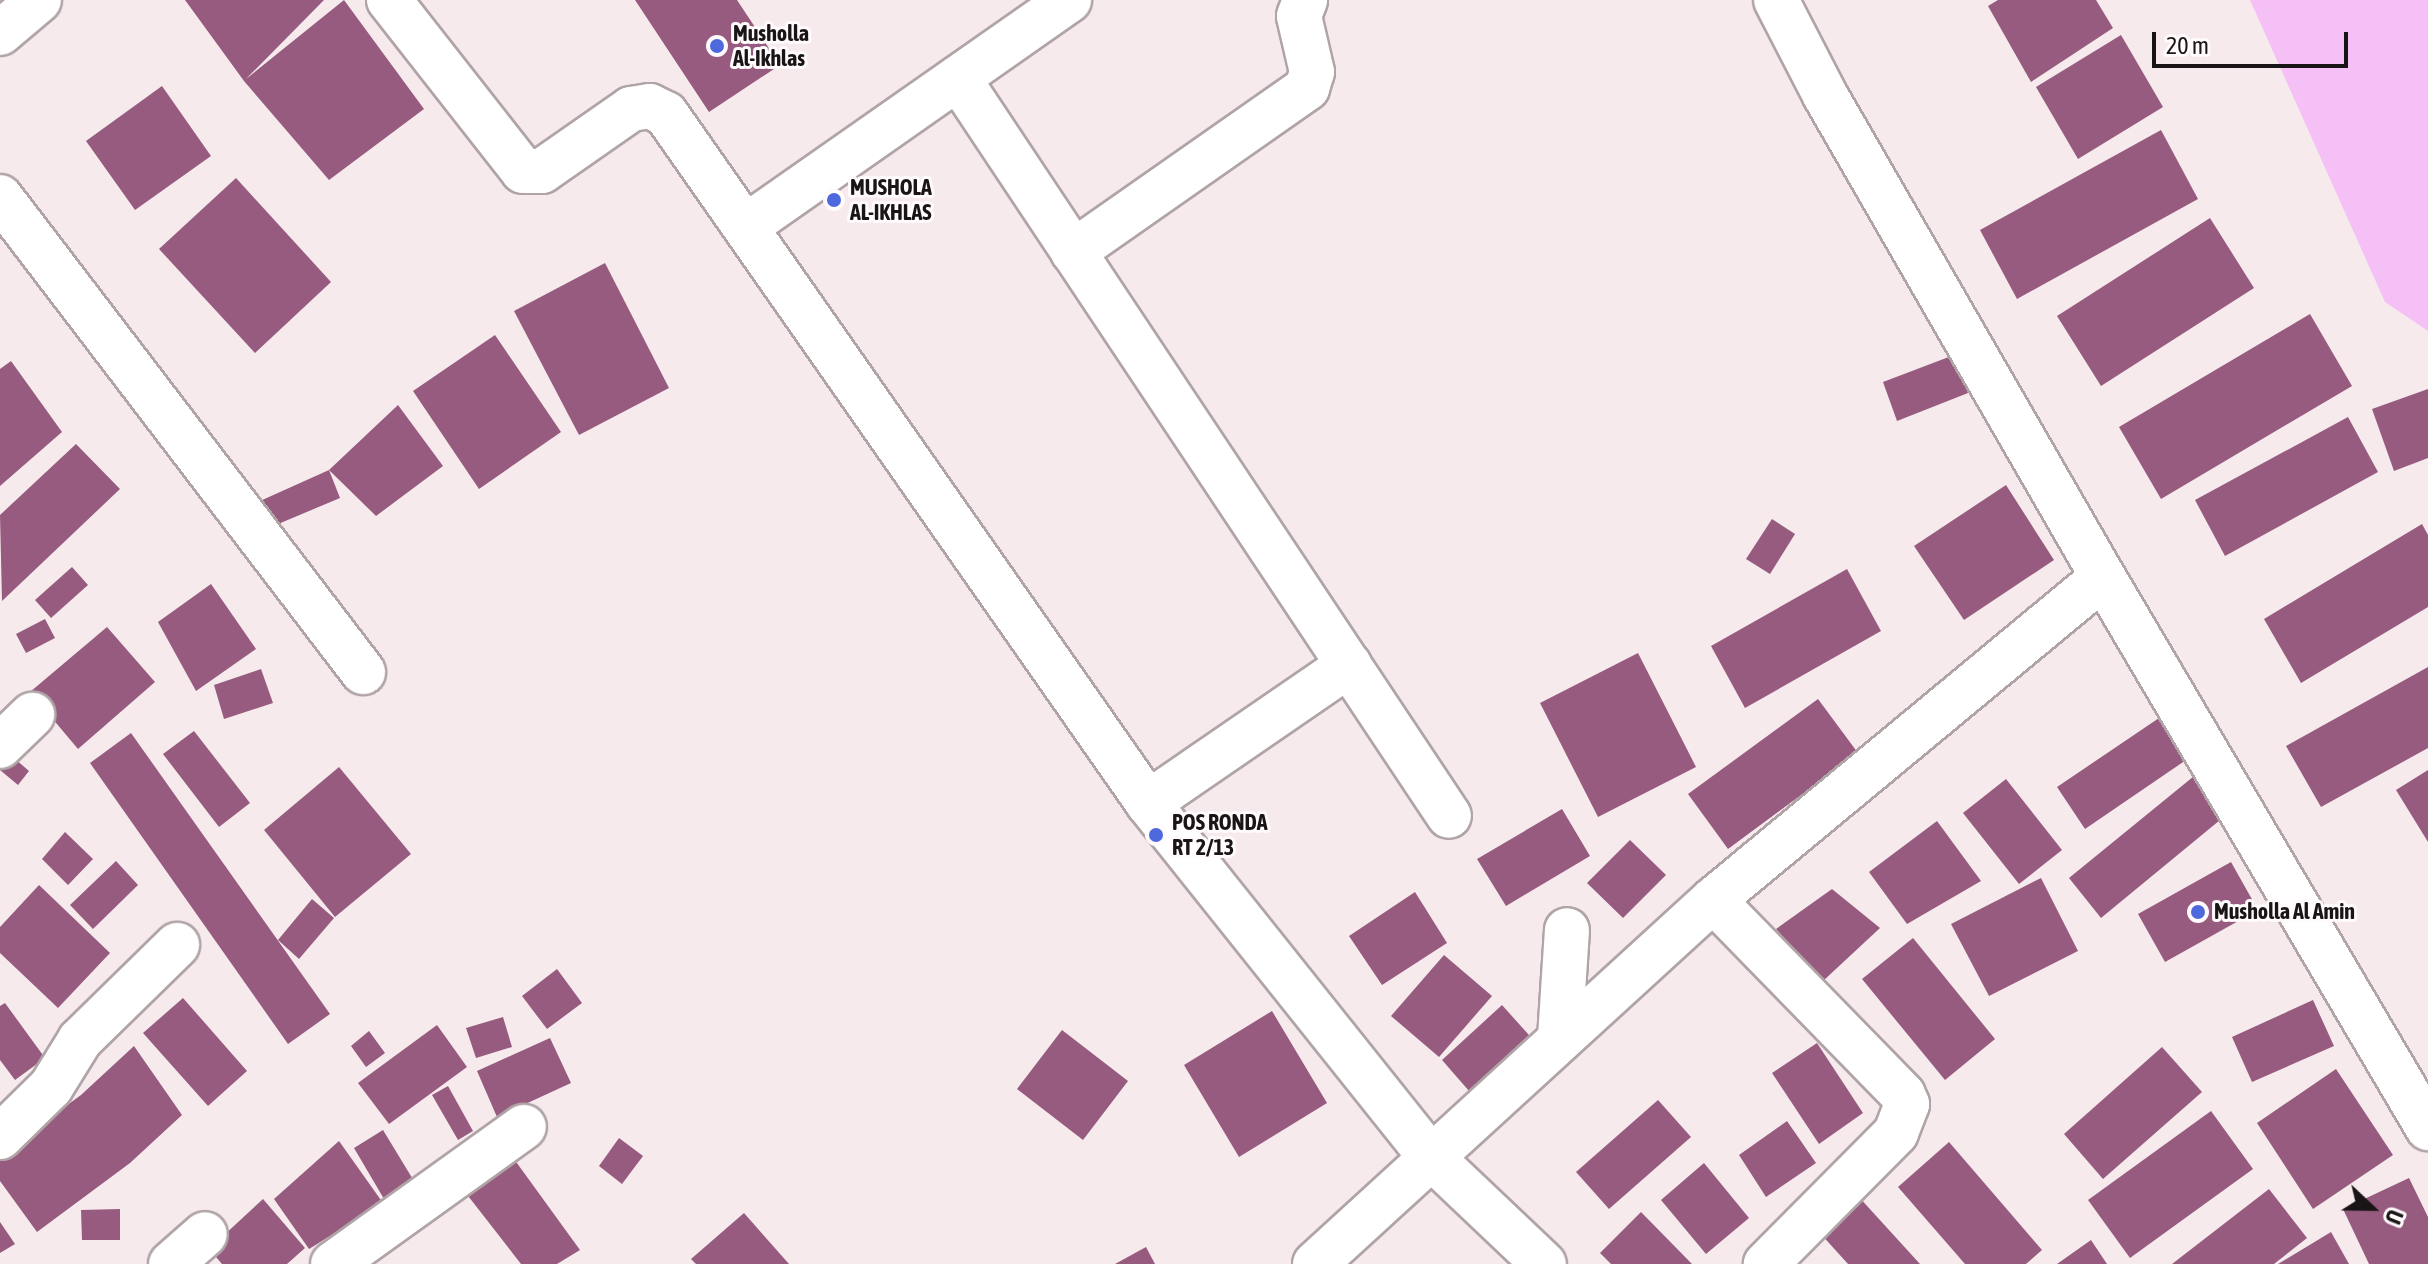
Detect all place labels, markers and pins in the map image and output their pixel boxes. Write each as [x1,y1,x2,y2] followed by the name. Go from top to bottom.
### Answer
[733,20,809,72] place label: Musholla Al-Ikhlas
[708,37,726,55] marker: Musholla Al-Ikhlas
[850,174,932,226] place label: MUSHOLA AL-IKHLAS
[825,191,843,209] marker: MUSHOLA AL-IKHLAS
[1172,809,1268,860] place label: POS RONDA RT 2/13
[1147,826,1165,844] marker: POS RONDA RT 2/13
[2214,899,2355,925] place label: Musholla Al Amin
[2189,903,2207,921] marker: Musholla Al Amin

